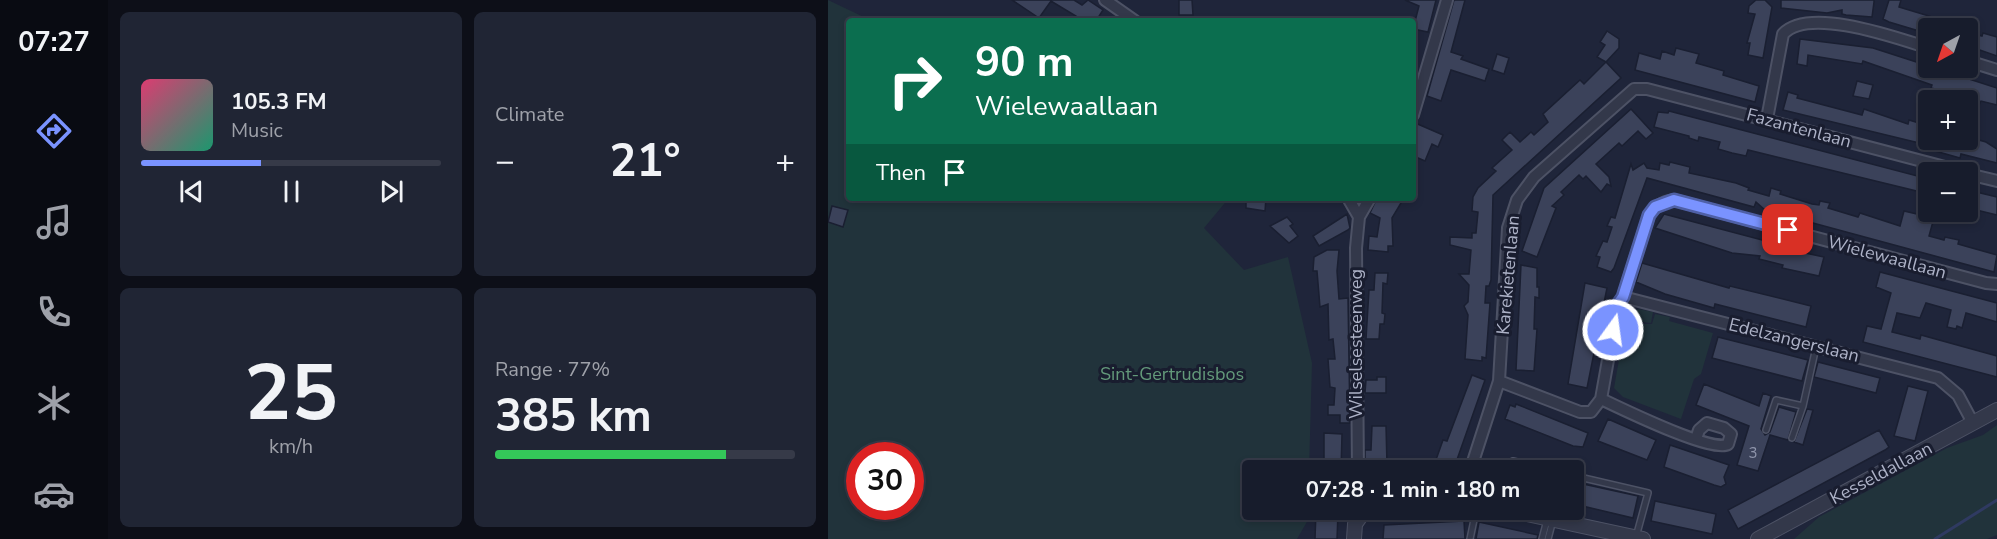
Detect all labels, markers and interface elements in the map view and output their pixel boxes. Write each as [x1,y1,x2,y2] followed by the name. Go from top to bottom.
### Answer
[1918,18,1978,78] north arrow
[1918,18,1978,222] map controls
[18,24,90,61] text: 07:27
[975,34,1074,91] text: 90 m
[876,42,954,120] icon: right
[231,87,327,117] text: 105.3 FM
[975,88,1158,125] text: Wielewaallaan
[1918,90,1978,150] button: +
[495,101,564,128] text: Climate
[1744,102,1854,154] street label: Fazantenlaan
[33,110,75,152] icon: directions
[231,117,283,144] text: Music
[609,131,681,192] text: 21°
[495,139,515,184] text: −
[775,139,795,184] text: +
[938,156,971,189] icon: arrive
[876,158,926,188] text: Then
[1918,162,1978,222] button: −
[175,175,208,208] icon: previous
[275,175,308,208] icon: pause
[375,175,408,208] icon: next
[33,201,75,243] icon: music
[1762,204,1813,255] pin
[1771,213,1804,246] icon: arrive
[1491,214,1525,336] street label: Karekietenlaan
[1825,230,1949,284] street label: Wielewaallaan
[1344,269,1368,419] street label: Wilselsesteenweg
[33,291,75,333] icon: phone
[1581,298,1645,362] position arrow
[1726,312,1862,368] street label: Edelzangerslaan
[244,340,338,447] text: 25
[495,356,610,383] text: Range · 77%
[1100,362,1244,386] park label: Sint-Gertrudisbos
[33,382,75,424] icon: climate
[495,386,652,447] text: 385 km
[269,433,313,460] text: km/h
[1826,436,1936,510] street label: Kesseldallaan
[846,442,924,520] speed limit sign: 30
[1748,443,1758,463] house number: 3
[33,473,75,515] icon: car
[1306,475,1520,505] text: 07:28 · 1 min · 180 m

